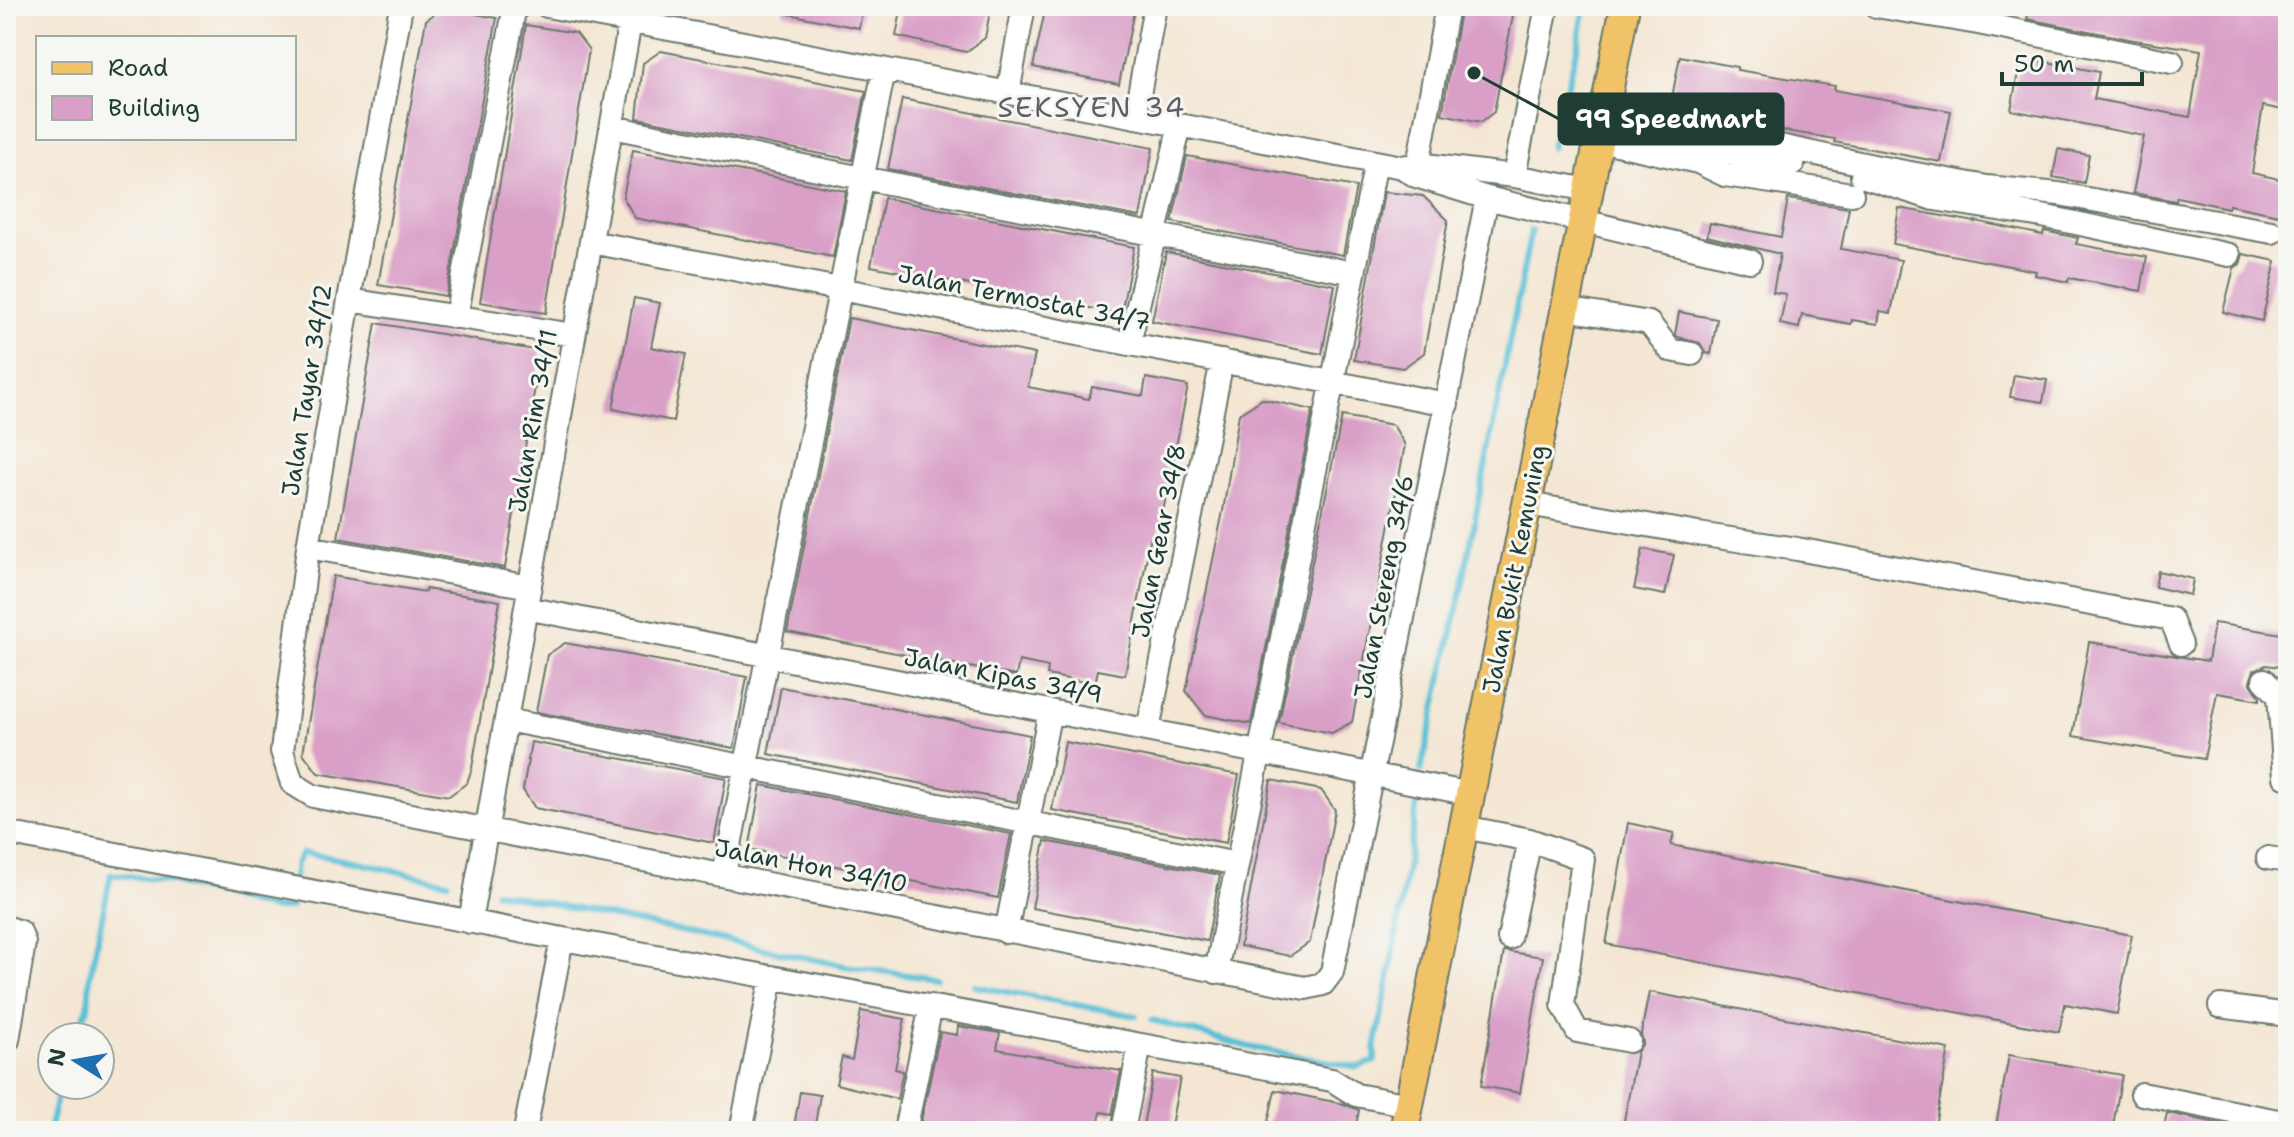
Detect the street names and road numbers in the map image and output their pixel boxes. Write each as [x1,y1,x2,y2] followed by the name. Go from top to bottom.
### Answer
[895,258,1153,338] street label: Jalan Termostat 34/7
[274,282,340,498] street label: Jalan Tayar 34/12
[501,327,565,515] street label: Jalan Rim 34/11
[1124,441,1194,641] street label: Jalan Gear 34/8
[1475,442,1555,696] street label: Jalan Bukit Kemuning
[1347,472,1421,702] street label: Jalan Stereng 34/6
[901,641,1105,711] street label: Jalan Kipas 34/9
[712,832,910,900] street label: Jalan Hon 34/10

